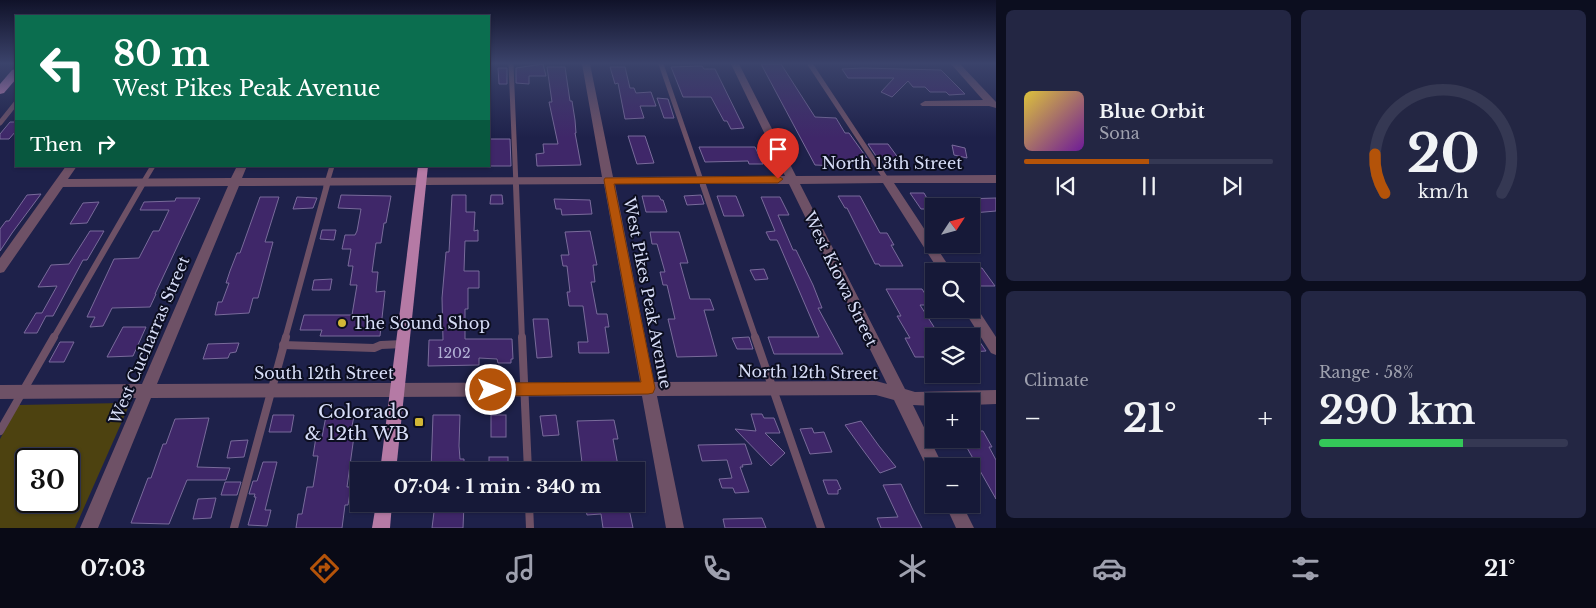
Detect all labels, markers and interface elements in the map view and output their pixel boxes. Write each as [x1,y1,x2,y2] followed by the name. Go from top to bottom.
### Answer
[113,32,210,75] text: 80 m
[30,35,95,100] icon: left
[113,75,380,102] text: West Pikes Peak Avenue
[1099,100,1205,123] text: Blue Orbit
[1407,122,1480,186] text: 20
[1099,123,1140,143] text: Sona
[757,128,799,179] pin
[92,130,120,158] icon: right
[30,133,82,156] text: Then
[764,135,792,163] icon: arrive
[822,153,962,173] street label: North 13th Street
[1052,172,1080,200] icon: previous
[1135,172,1163,200] icon: pause
[1218,172,1246,200] icon: next
[1418,181,1469,203] text: km/h
[619,195,676,390] street label: West Pikes Peak Avenue
[925,198,980,252] north arrow
[925,198,980,513] map controls
[799,207,882,350] street label: West Kiowa Street
[104,253,194,428] street label: West Cucharras Street
[925,263,980,318] button: search
[352,313,490,333] place label: The Sound Shop
[336,317,348,329] marker: The Sound Shop
[925,328,980,383] button: layers
[437,344,471,362] house number: 1202
[738,361,878,383] street label: North 12th Street
[1319,362,1413,382] text: Range · 58%
[254,363,394,383] street label: South 12th Street
[464,363,516,415] position arrow
[1024,370,1089,390] text: Climate
[1319,387,1475,434] text: 290 km
[925,393,980,448] button: +
[1123,395,1177,442] text: 21°
[305,400,409,445] place label: Colorado & 12th WB
[1024,401,1042,436] text: −
[1258,401,1273,436] text: +
[413,416,425,428] marker: Colorado & 12th WB
[15,448,80,513] speed limit sign: 30
[925,458,980,513] button: −
[394,475,601,498] text: 07:04 · 1 min · 340 m
[307,551,342,586] icon: directions
[503,551,538,586] icon: music
[699,551,734,586] icon: phone
[895,551,930,586] icon: climate
[1092,551,1127,586] icon: car
[1288,551,1323,586] icon: filters
[81,555,145,582] text: 07:03
[1484,555,1515,582] text: 21°

